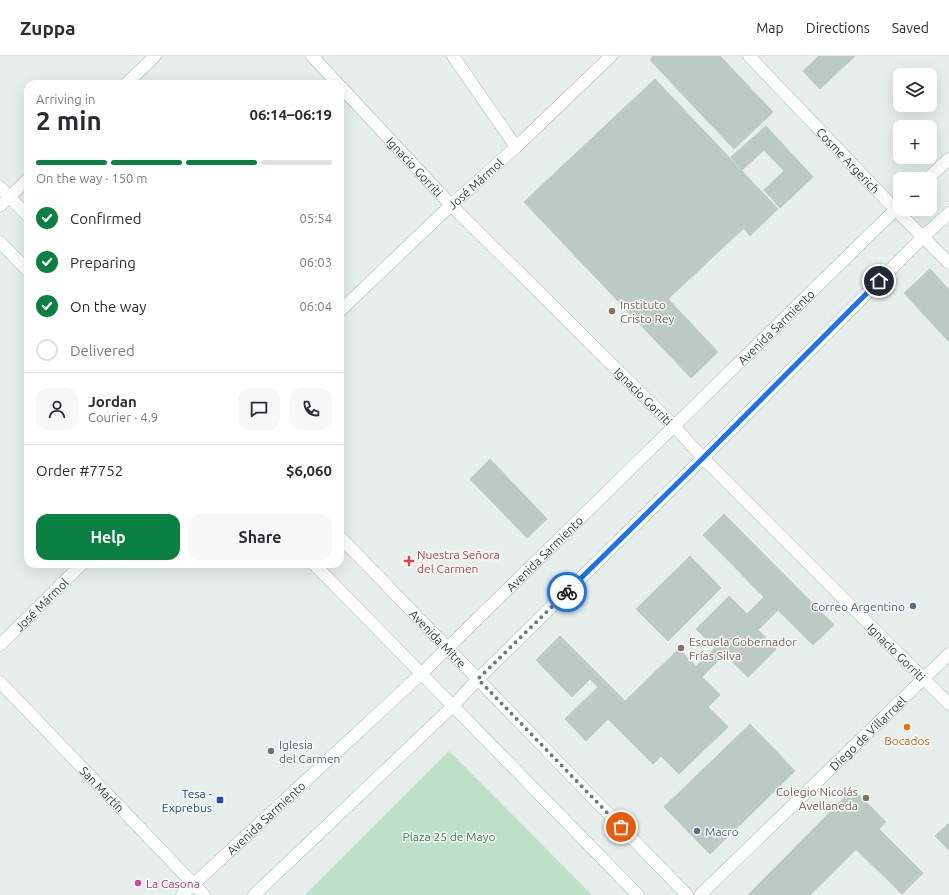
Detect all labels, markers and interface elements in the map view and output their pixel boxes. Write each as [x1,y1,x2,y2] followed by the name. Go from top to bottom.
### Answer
[20,17,76,39] text: Zuppa
[756,20,784,36] text: Map
[806,20,870,36] text: Directions
[892,20,929,36] text: Saved
[893,68,937,216] map controls
[893,68,937,112] button: layers
[36,92,95,106] text: Arriving in
[36,106,102,135] text: 2 min
[249,106,332,123] text: 06:14–06:19
[893,120,937,164] button: +
[814,125,883,195] street label: Cosme Argerich
[384,134,446,199] street label: Ignacio Gorriti
[445,155,505,211] street label: José Mármol
[36,171,148,185] text: On the way · 150 m
[893,172,937,216] button: −
[36,207,58,229] icon: check
[70,210,142,227] text: Confirmed
[299,211,332,225] text: 05:54
[36,251,58,273] icon: check
[70,254,136,271] text: Preparing
[299,255,332,269] text: 06:03
[862,264,896,298] pin
[868,270,890,292] icon: home
[735,287,817,367] street label: Avenida Sarmiento
[36,295,58,317] icon: check
[70,298,146,315] text: On the way
[620,298,675,325] place label: Instituto Cristo Rey
[299,299,332,313] text: 06:04
[607,306,617,316] marker: Instituto Cristo Rey
[70,342,135,359] text: Delivered
[612,365,675,427] street label: Ignacio Gorriti
[36,388,78,430] button: person
[238,388,280,430] button: chat
[290,388,332,430] button: phone
[88,393,137,410] text: Jordan
[88,410,158,424] text: Courier · 4.9
[36,462,123,479] text: Order #7752
[286,462,332,479] text: $6,060
[503,513,585,593] street label: Avenida Sarmiento
[36,514,180,560] button: Help
[188,514,332,560] button: Share
[417,548,500,575] place label: Nuestra Señora del Carmen
[404,556,414,566] marker: Nuestra Señora del Carmen
[547,572,587,612] courier
[12,575,70,633] street label: José Mármol
[556,581,578,603] icon: bike
[811,600,905,613] place label: Correo Argentino
[908,601,918,611] marker: Correo Argentino
[407,607,469,670] street label: Avenida Mitre
[865,620,928,683] street label: Ignacio Gorriti
[689,635,797,662] place label: Escuela Gobernador Frías Silva
[676,643,686,653] marker: Escuela Gobernador Frías Silva
[827,693,908,773] street label: Diego de Villarroel
[902,722,912,732] marker: Bocados
[884,734,930,747] place label: Bocados
[279,738,340,765] place label: Iglesia del Carmen
[266,746,276,756] marker: Iglesia del Carmen
[78,764,127,814] street label: San Martín
[224,778,307,857] street label: Avenida Sarmiento
[776,785,858,812] place label: Colegio Nicolás Avellaneda
[162,787,213,814] place label: Tesa - Exprebus
[861,793,871,803] marker: Colegio Nicolás Avellaneda
[215,795,225,805] marker: Tesa - Exprebus
[604,810,638,844] pin
[610,816,632,838] icon: bag
[705,825,739,838] place label: Macro
[692,826,702,836] marker: Macro
[403,830,495,843] park label: Plaza 25 de Mayo
[146,877,200,890] place label: La Casona
[133,878,143,888] marker: La Casona

